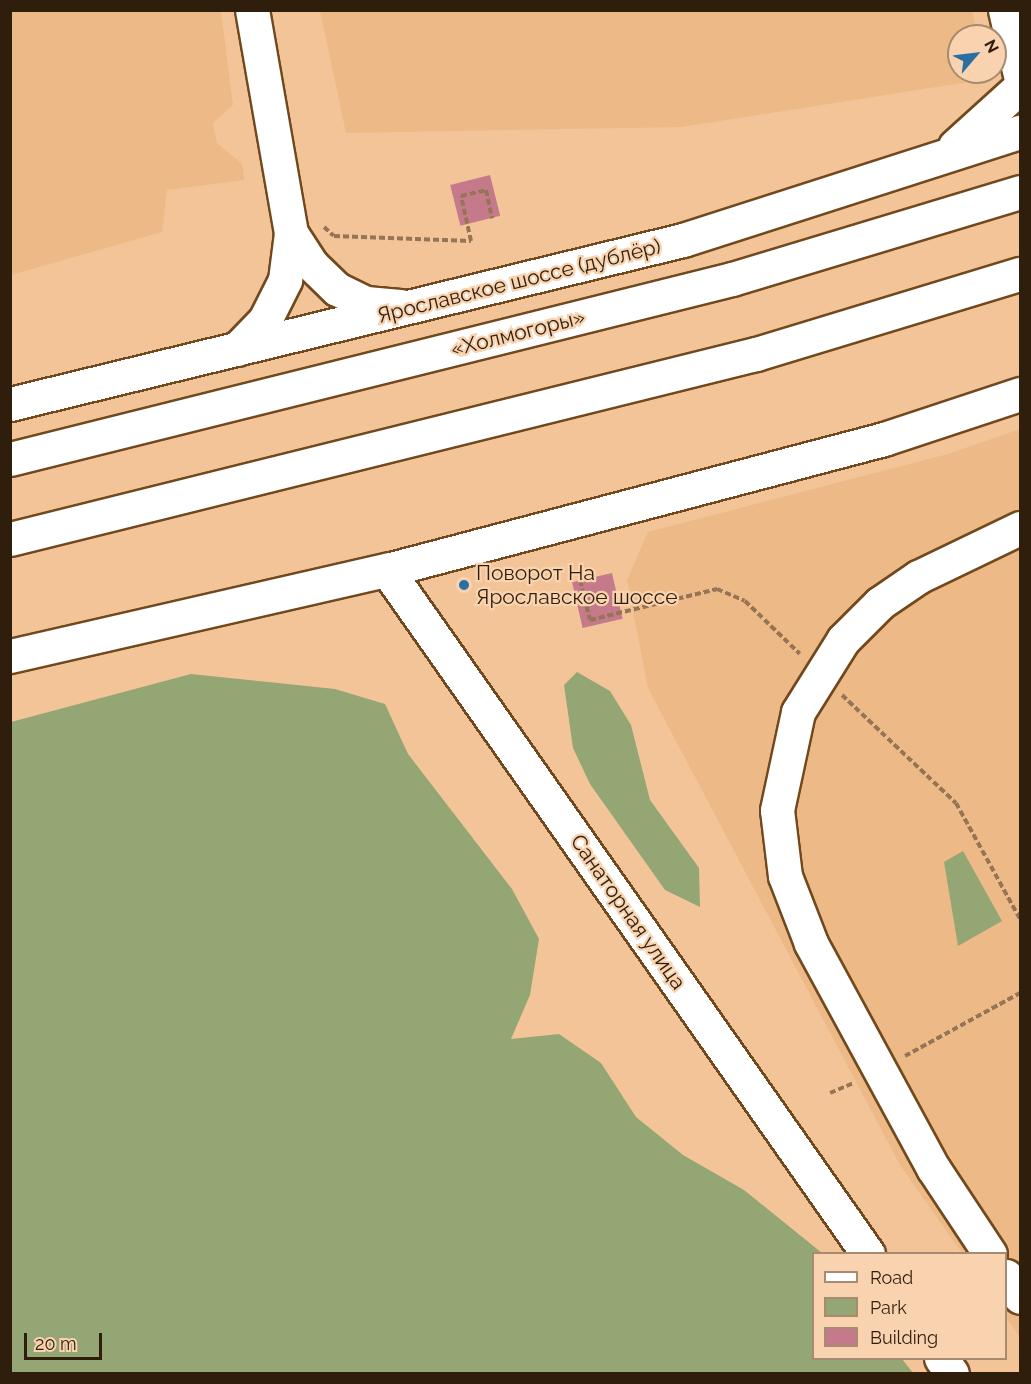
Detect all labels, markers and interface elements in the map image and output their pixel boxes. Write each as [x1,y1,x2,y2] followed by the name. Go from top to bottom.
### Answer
[947,24,1007,84] north arrow
[980,36,1003,56] text: N
[375,234,663,328] street label: Ярославское шоссе (дублёр)
[448,304,588,362] street label: «Холмогоры»
[476,560,677,610] place label: Поворот На Ярославское шоссе
[457,578,471,592] marker: Поворот На Ярославское шоссе
[565,829,691,995] street label: Санаторная улица
[812,1252,1007,1360] legend
[870,1267,913,1288] text: Road
[870,1297,907,1318] text: Park
[27,1321,105,1359] scale bar
[870,1327,938,1348] text: Building
[35,1333,77,1354] text: 20 m

